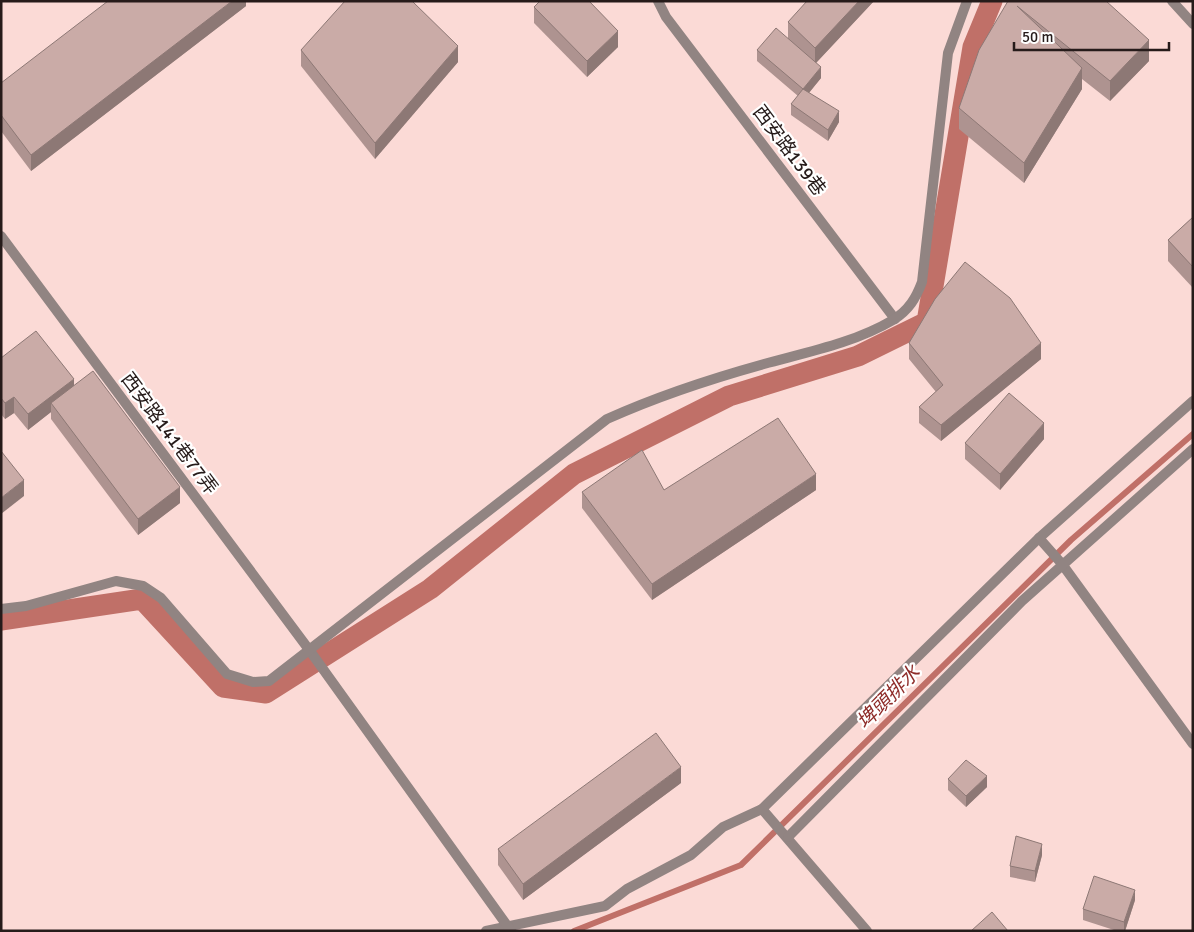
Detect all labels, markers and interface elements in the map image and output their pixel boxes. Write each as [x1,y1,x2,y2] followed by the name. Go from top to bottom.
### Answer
[1014,20,1169,52] scale bar
[1022,28,1053,46] text: 50 m
[747,101,831,200] street label: 西安路139巷
[116,368,223,499] street label: 西安路141巷77弄
[851,660,926,734] water label: 埤頭排水

